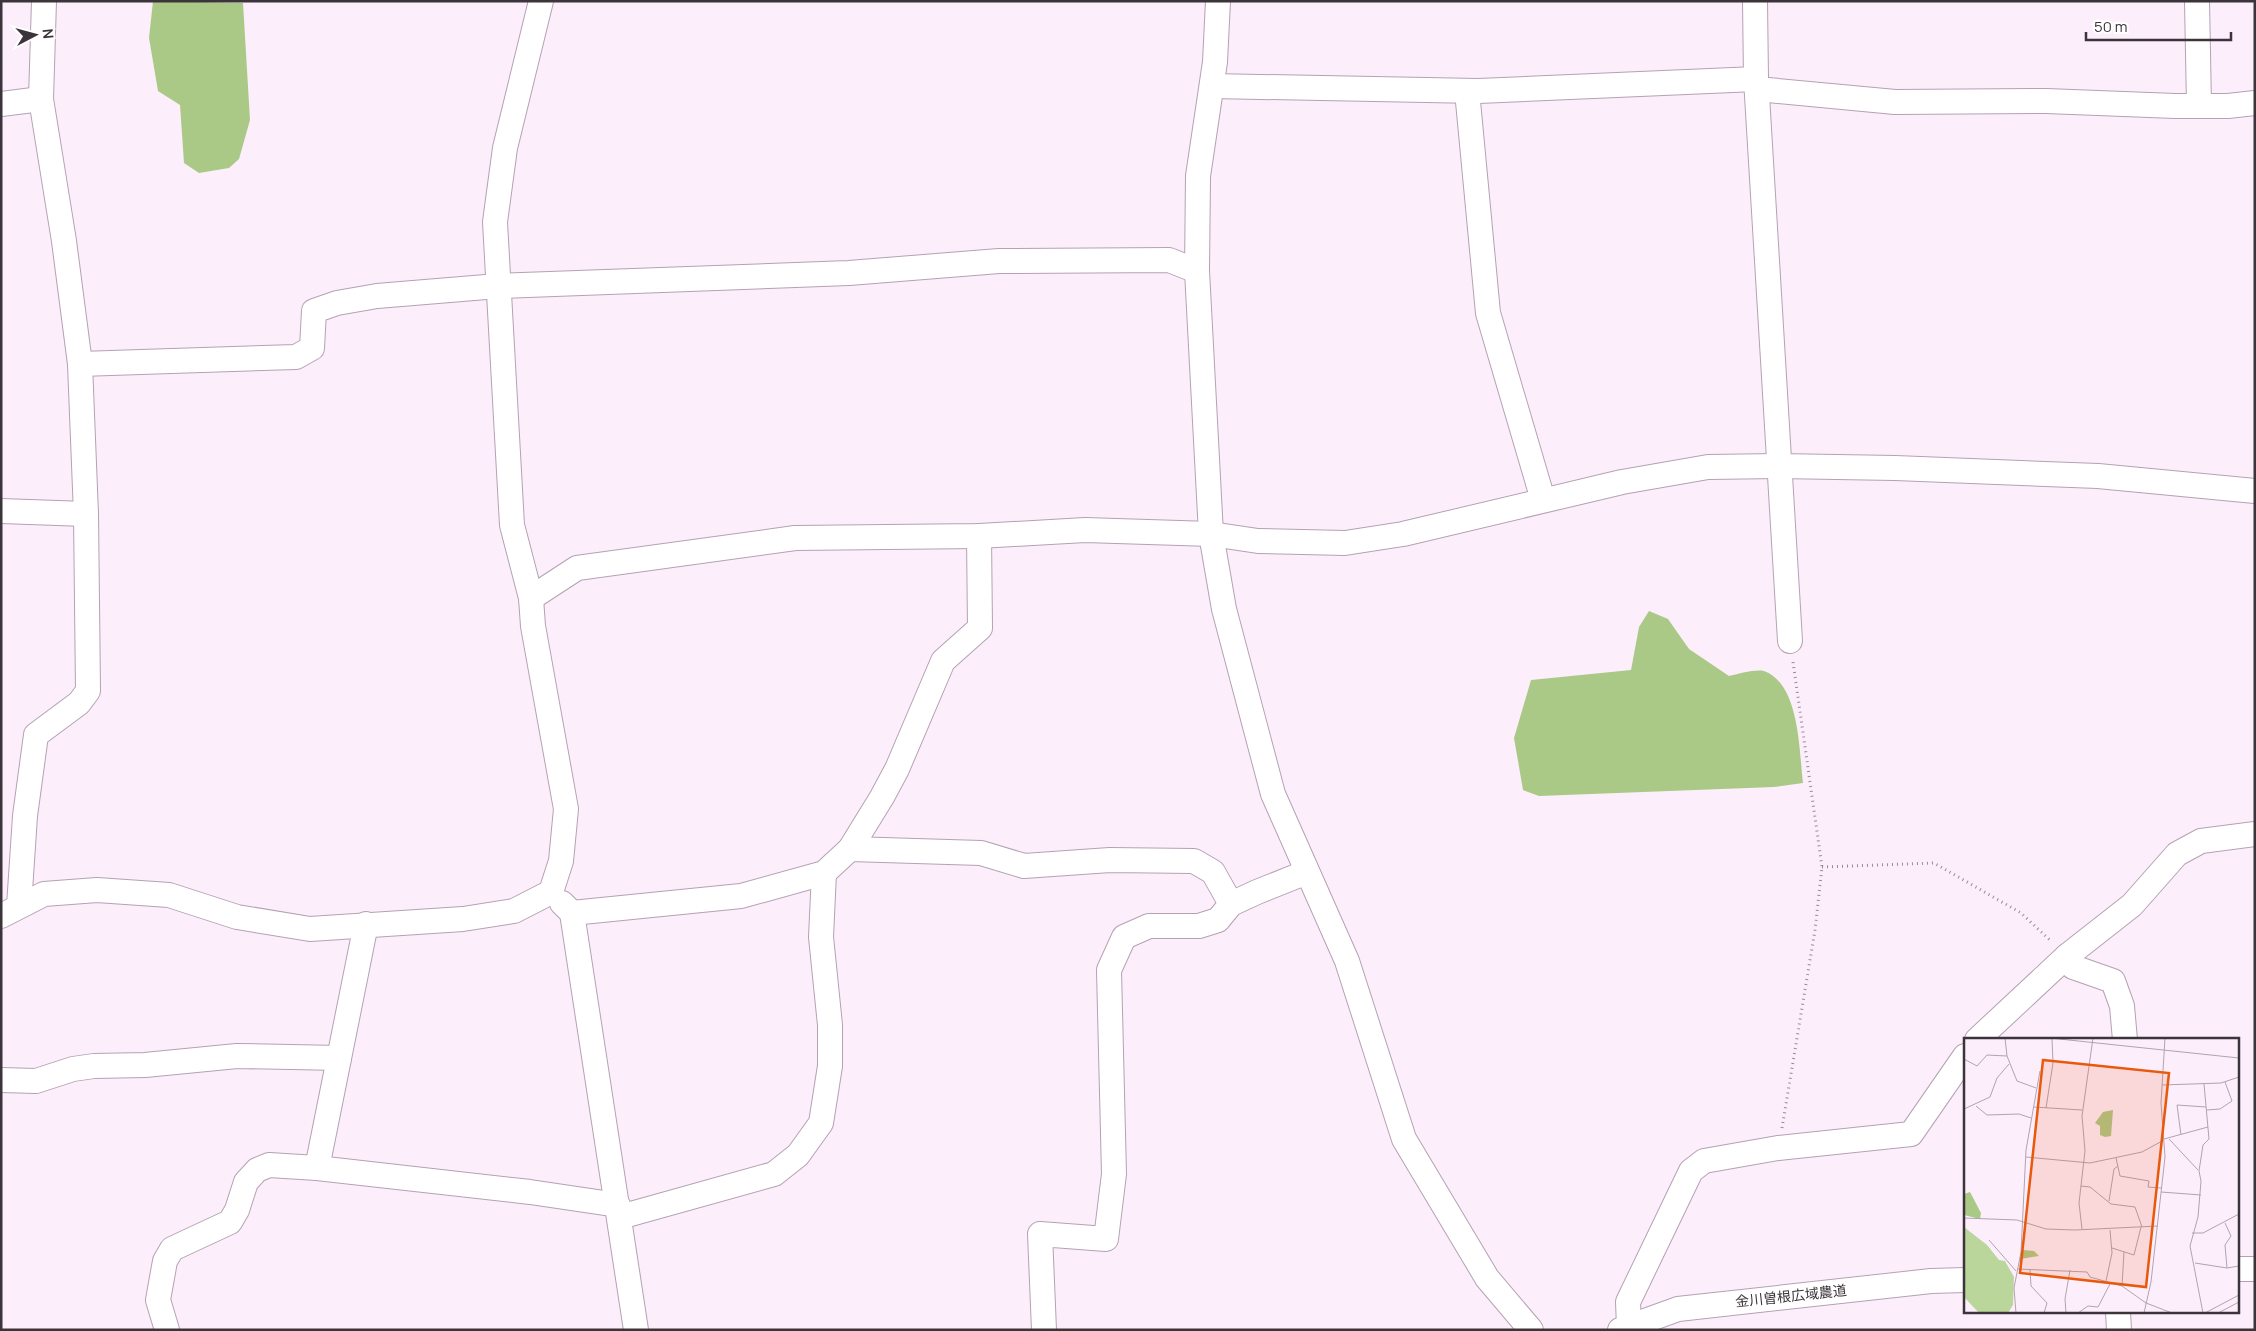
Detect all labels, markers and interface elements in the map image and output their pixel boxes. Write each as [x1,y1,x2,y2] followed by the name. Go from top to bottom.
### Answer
[10,10,60,60] north arrow
[2086,10,2231,42] scale bar
[2094,16,2128,37] text: 50 m
[38,28,58,40] text: N
[1964,1038,2238,1314] inset map
[1734,1280,1848,1311] street label: 金川曽根広域農道

